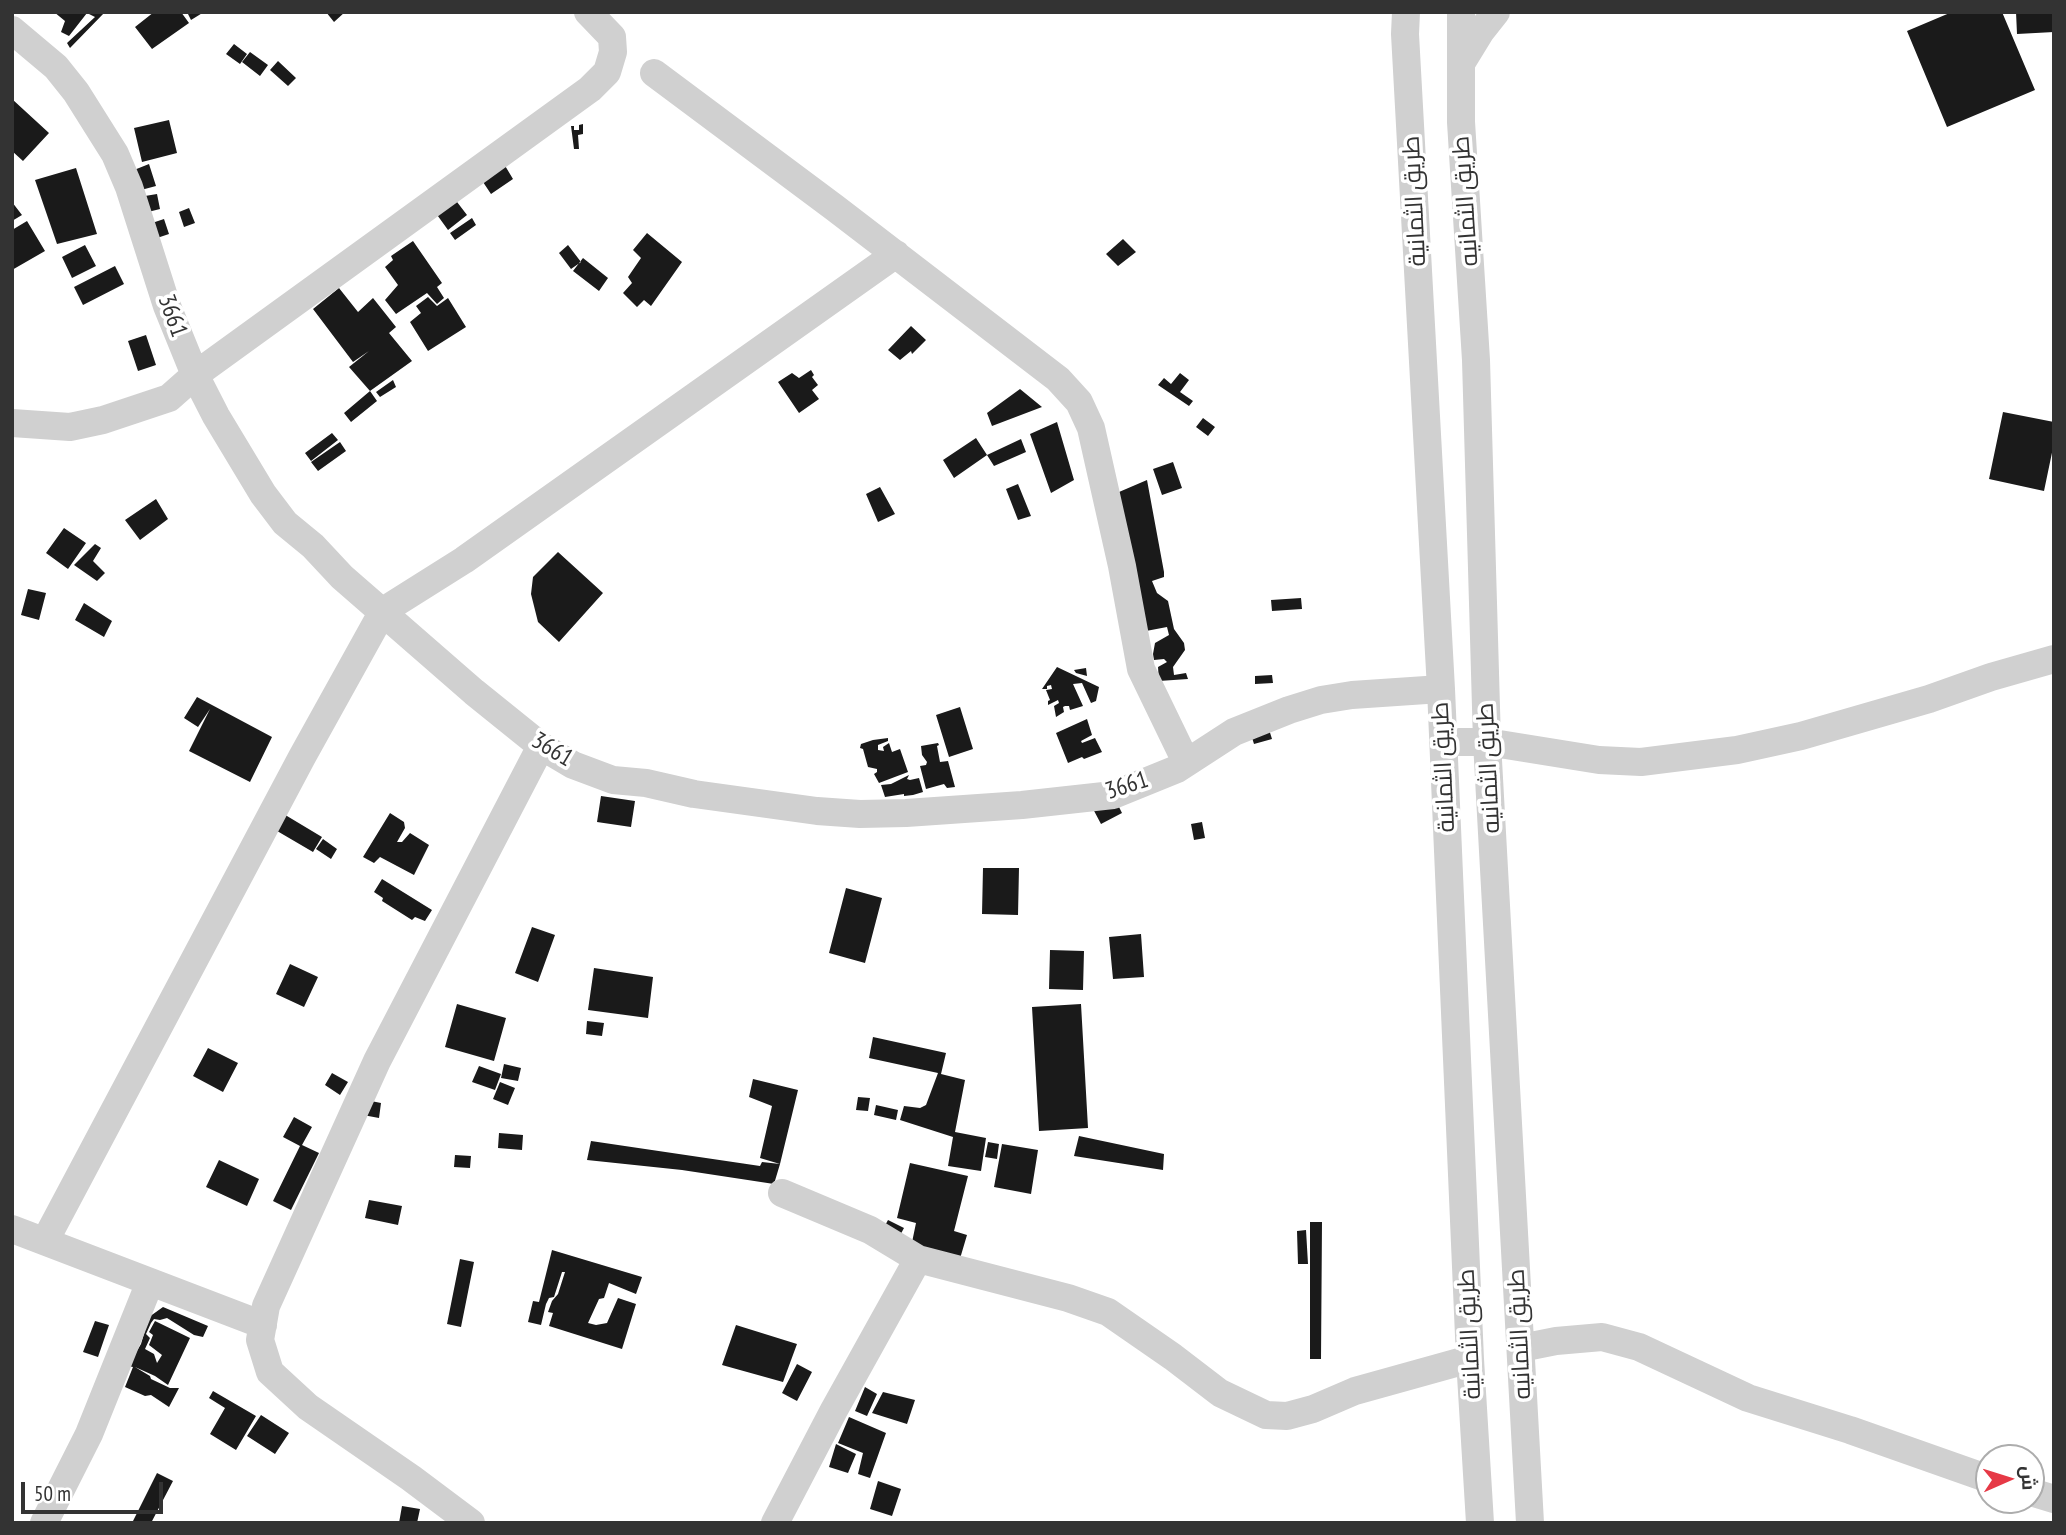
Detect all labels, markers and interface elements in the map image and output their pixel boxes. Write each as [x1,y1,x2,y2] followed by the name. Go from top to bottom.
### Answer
[1397,135,1433,267] street label: طريق الثمانية
[1447,135,1485,267] street label: طريق الثمانيه
[151,291,193,341] street label: 3661
[1426,701,1462,833] street label: طريق الثمانية
[1471,702,1507,834] street label: طريق الثمانيه
[526,727,578,773] street label: 3661
[1102,766,1152,806] street label: 3661
[1452,1268,1488,1400] street label: طريق الثمانية
[1502,1268,1538,1400] street label: طريق الثمانيه
[1975,1444,2045,1514] north arrow
[2016,1465,2042,1491] text: ش
[24,1468,166,1512] scale bar
[34,1480,71,1507] text: 50 m

